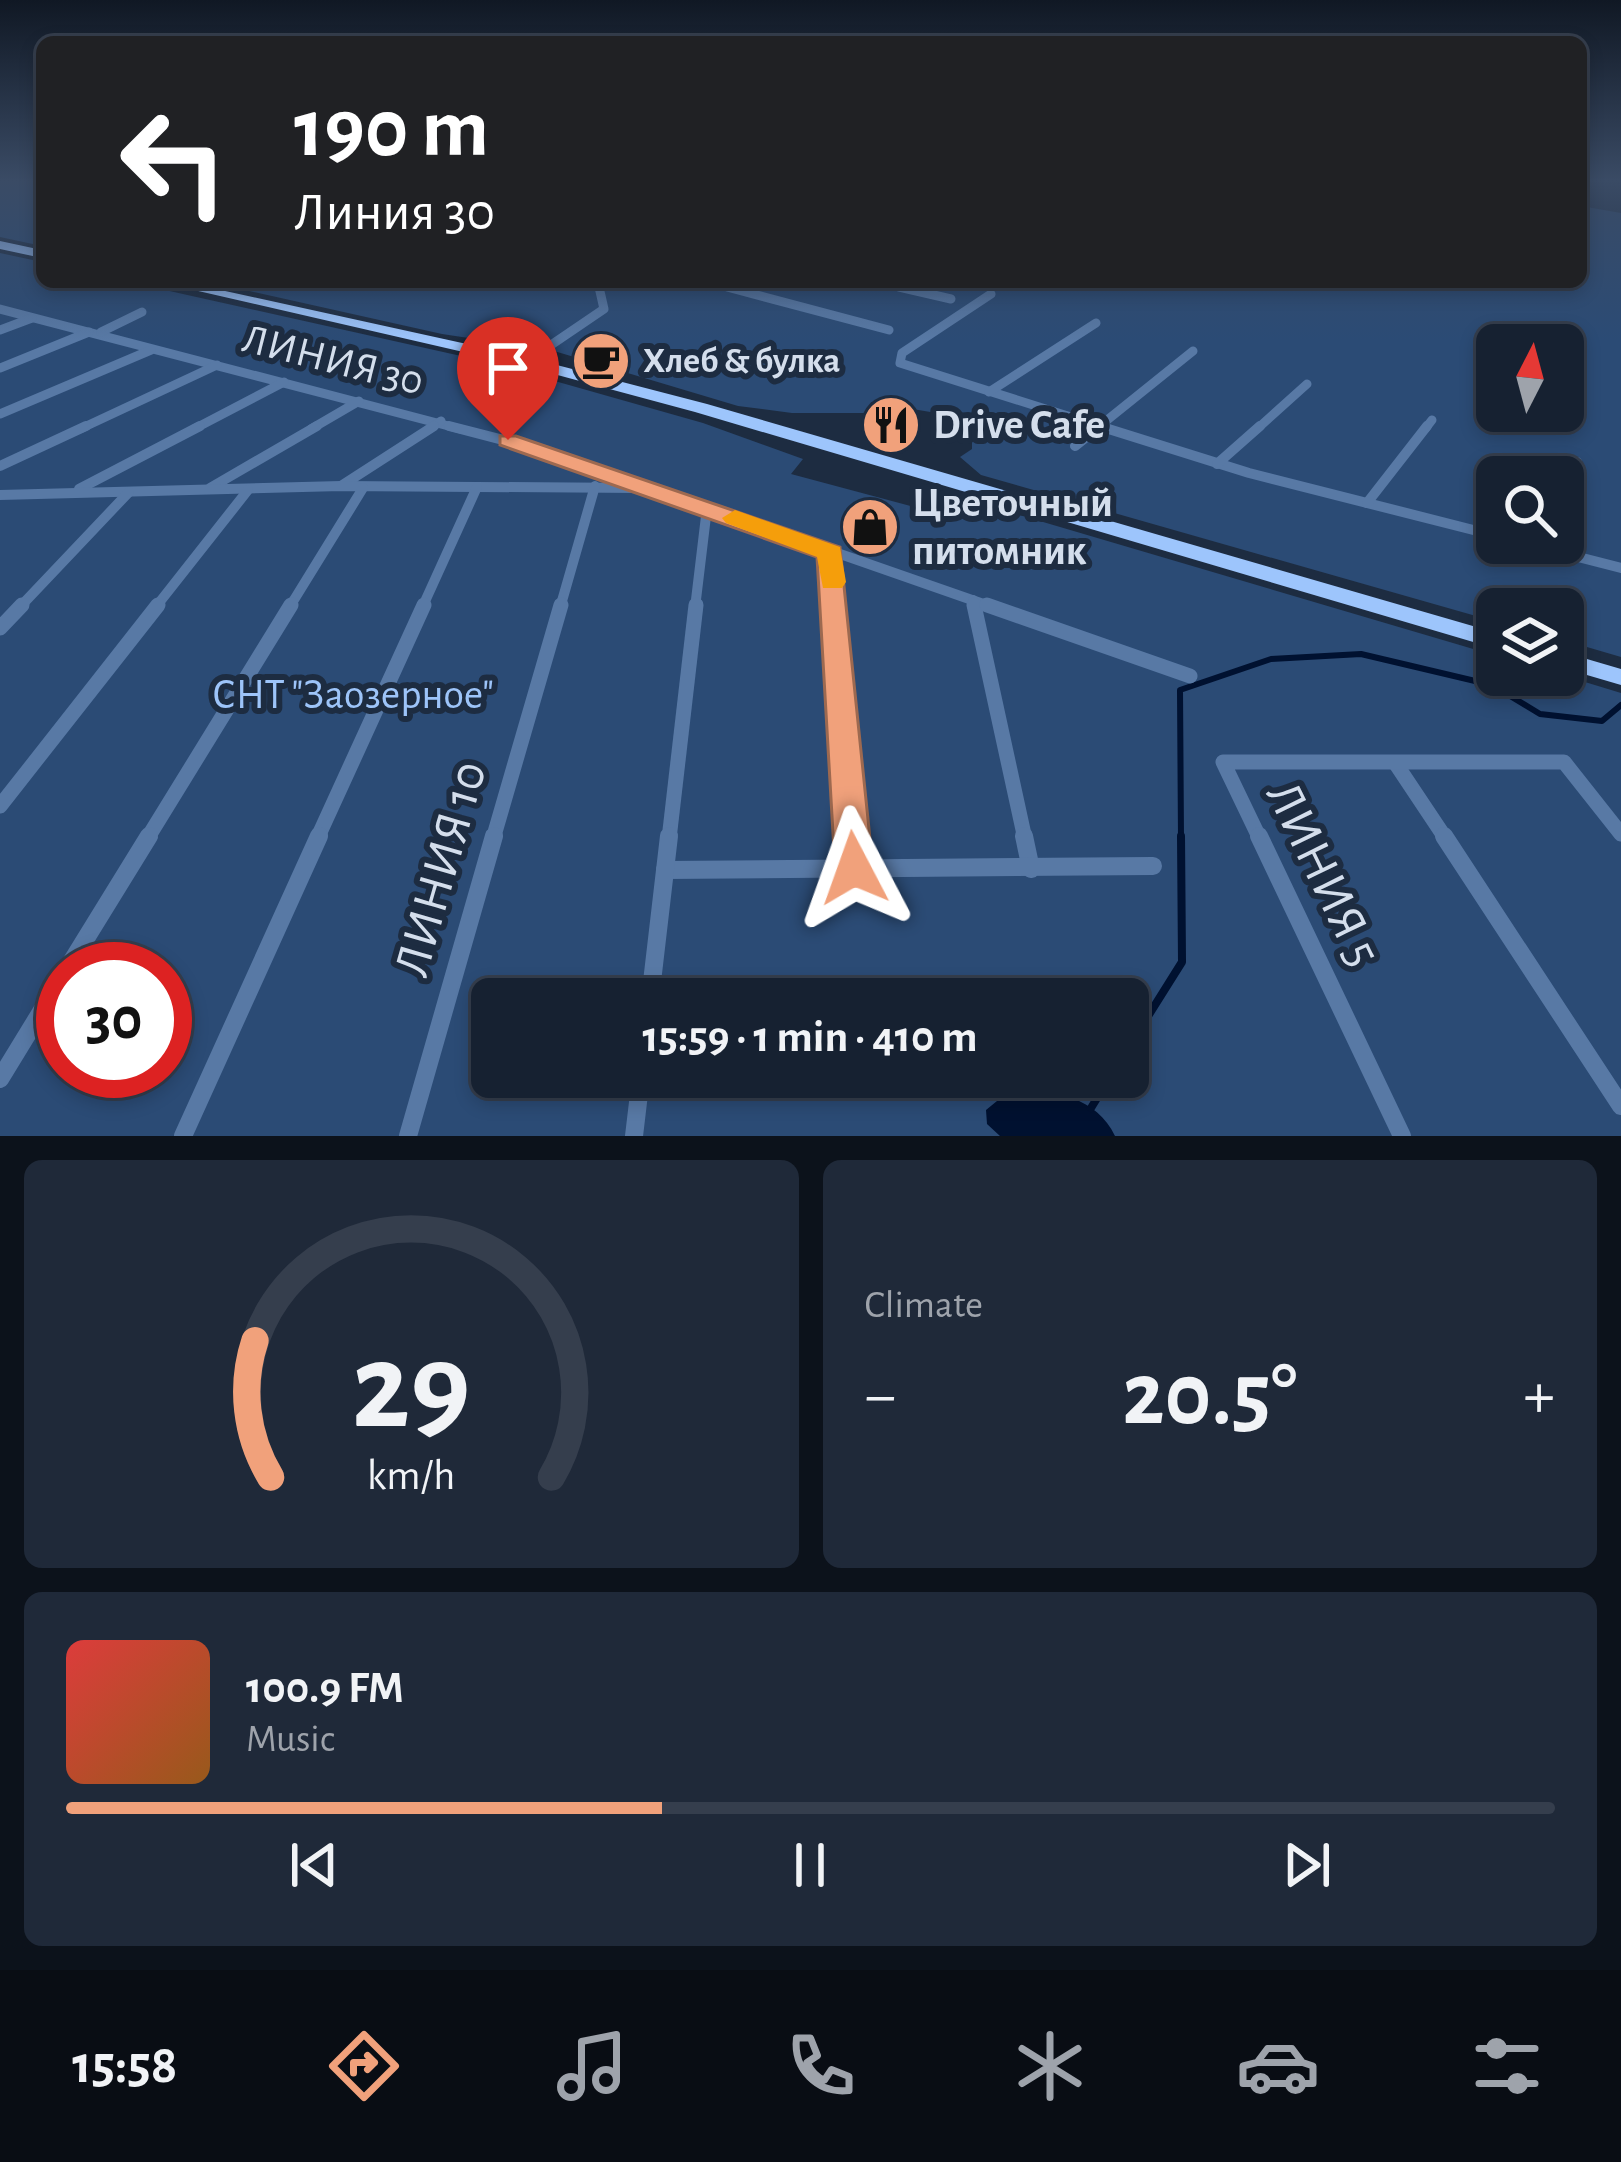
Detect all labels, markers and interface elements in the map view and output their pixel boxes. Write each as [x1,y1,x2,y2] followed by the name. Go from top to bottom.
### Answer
[96,84,252,240] icon: left
[294,88,489,172] text: 190 m
[294,186,495,240] text: Линия 30
[238,317,428,403] street label: ЛИНИЯ 30
[457,317,559,440] pin
[1476,324,1584,432] north arrow
[1476,324,1584,696] map controls
[570,330,632,392] cafe icon: Хлеб & булка
[475,335,541,401] icon: arrive
[643,343,840,379] place label: Хлеб & булка
[860,394,922,456] restaurant icon: Drive Cafe
[933,404,1105,446] place label: Drive Cafe
[1476,456,1584,564] button: search
[912,482,1113,572] place label: Цветочный питомник
[839,496,901,558] shop icon: Цветочный питомник
[1476,588,1584,696] button: layers
[212,674,494,716] park label: СНТ "Заозерное"
[386,756,496,982] street label: ЛИНИЯ 10
[1257,774,1389,974] street label: ЛИНИЯ 5
[791,805,917,931] position arrow
[36,942,192,1098] speed limit sign: 30
[642,1015,978,1060] text: 15:59 · 1 min · 410 m
[865,1286,983,1325] text: Climate
[352,1326,471,1451] text: 29
[1122,1351,1297,1441] text: 20.5°
[865,1363,896,1429] text: −
[1523,1363,1555,1429] text: +
[367,1455,455,1498] text: km/h
[246,1666,404,1711] text: 100.9 FM
[246,1720,335,1759] text: Music
[281,1832,347,1898] icon: previous
[777,1832,843,1898] icon: pause
[1274,1832,1340,1898] icon: next
[322,2024,406,2108] icon: directions
[550,2024,634,2108] icon: music
[779,2024,863,2108] icon: phone
[1008,2024,1092,2108] icon: climate
[1236,2024,1320,2108] icon: car
[1465,2024,1549,2108] icon: filters
[72,2039,177,2093] text: 15:58

